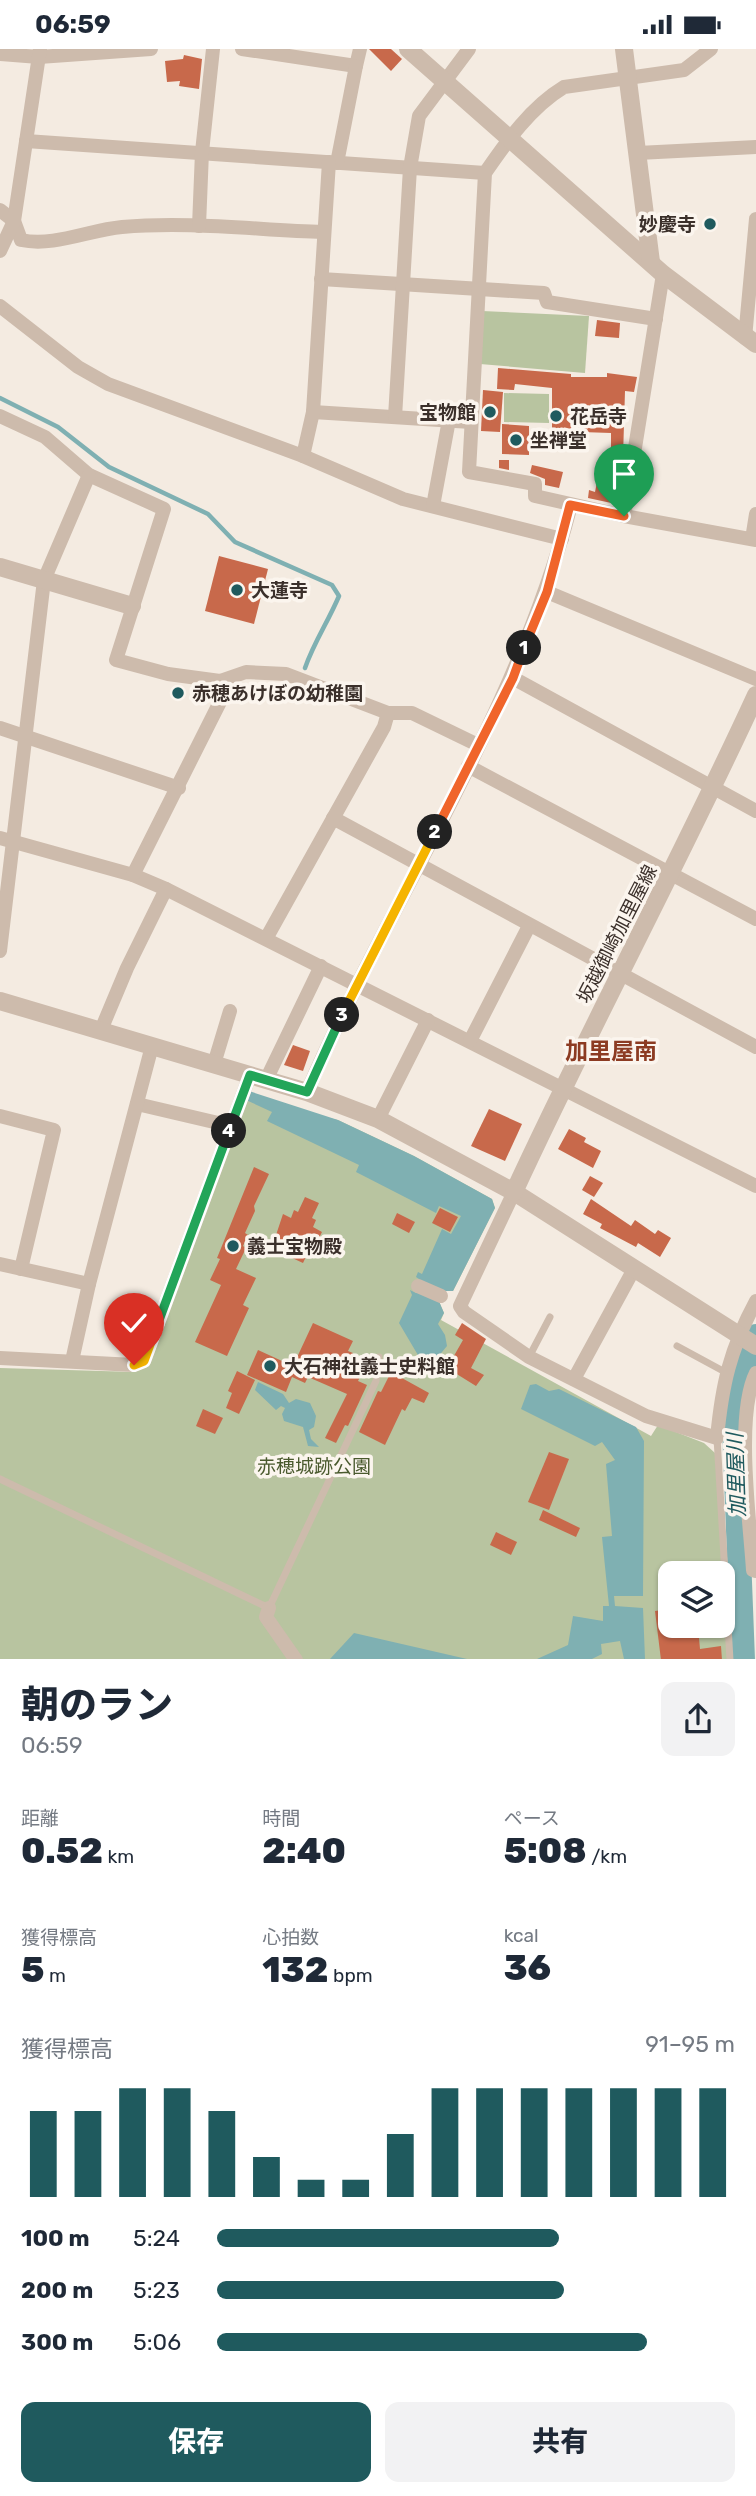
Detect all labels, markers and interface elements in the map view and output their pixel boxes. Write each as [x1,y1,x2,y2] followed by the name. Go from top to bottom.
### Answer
[35,9,111,40] text: 06:59
[639,213,696,236] place label: 妙慶寺
[702,216,718,232] marker: 妙慶寺
[419,401,476,424] place label: 宝物館
[482,404,498,420] marker: 宝物館
[570,405,627,428] place label: 花岳寺
[548,408,564,424] marker: 花岳寺
[530,429,587,452] place label: 坐禅堂
[508,432,524,448] marker: 坐禅堂
[594,444,654,516] pin
[605,455,643,493] icon: arrive
[251,579,308,602] place label: 大蓮寺
[229,582,245,598] marker: 大蓮寺
[506,631,542,665] pin: 1
[519,636,528,659] text: 1
[192,682,363,705] place label: 赤穂あけぼの幼稚園
[170,685,186,701] marker: 赤穂あけぼの幼稚園
[418,815,452,849] pin: 2
[428,820,441,843] text: 2
[572,861,662,1007] street label: 坂越御崎加里屋線
[324,997,360,1033] pin: 3
[335,1003,348,1026] text: 3
[565,1037,657,1065] district label: 加里屋南
[212,1113,246,1149] pin: 4
[222,1119,235,1142] text: 4
[247,1235,342,1258] place label: 義士宝物殿
[225,1238,241,1254] marker: 義士宝物殿
[104,1293,164,1365] pin
[115,1304,153,1342] icon: check
[284,1355,455,1378] place label: 大石神社義士史料館
[262,1358,278,1374] marker: 大石神社義士史料館
[722,1431,750,1517] water label: 加里屋川
[257,1455,371,1478] park label: 赤穂城跡公園
[658,1561,735,1638] map controls
[658,1561,735,1638] button: layers
[21,1682,173,1728] text: 朝のラン
[661,1682,735,1756] button: share
[21,1731,83,1759] text: 06:59
[21,1807,59,1830] text: 距離
[262,1807,300,1830] text: 時間
[504,1807,560,1830] text: ペース
[21,1830,103,1872] text: 0.52
[262,1830,346,1872] text: 2:40
[504,1830,587,1872] text: 5:08
[103,1845,134,1868] text: km
[587,1845,627,1868] text: /km
[504,1924,539,1947] text: kcal
[21,1926,97,1949] text: 獲得標高
[262,1926,319,1949] text: 心拍数
[504,1947,551,1989] text: 36
[21,1949,44,1991] text: 5
[262,1949,328,1991] text: 132
[44,1964,66,1987] text: m
[328,1964,373,1987] text: bpm
[645,2030,735,2058] text: 91–95 m
[21,2035,113,2063] text: 獲得標高
[21,2224,90,2252] text: 100 m
[133,2224,180,2252] text: 5:24
[21,2276,93,2304] text: 200 m
[133,2276,180,2304] text: 5:23
[21,2328,93,2356] text: 300 m
[133,2328,181,2356] text: 5:06
[21,2402,371,2482] button: 保存
[385,2402,735,2482] button: 共有

